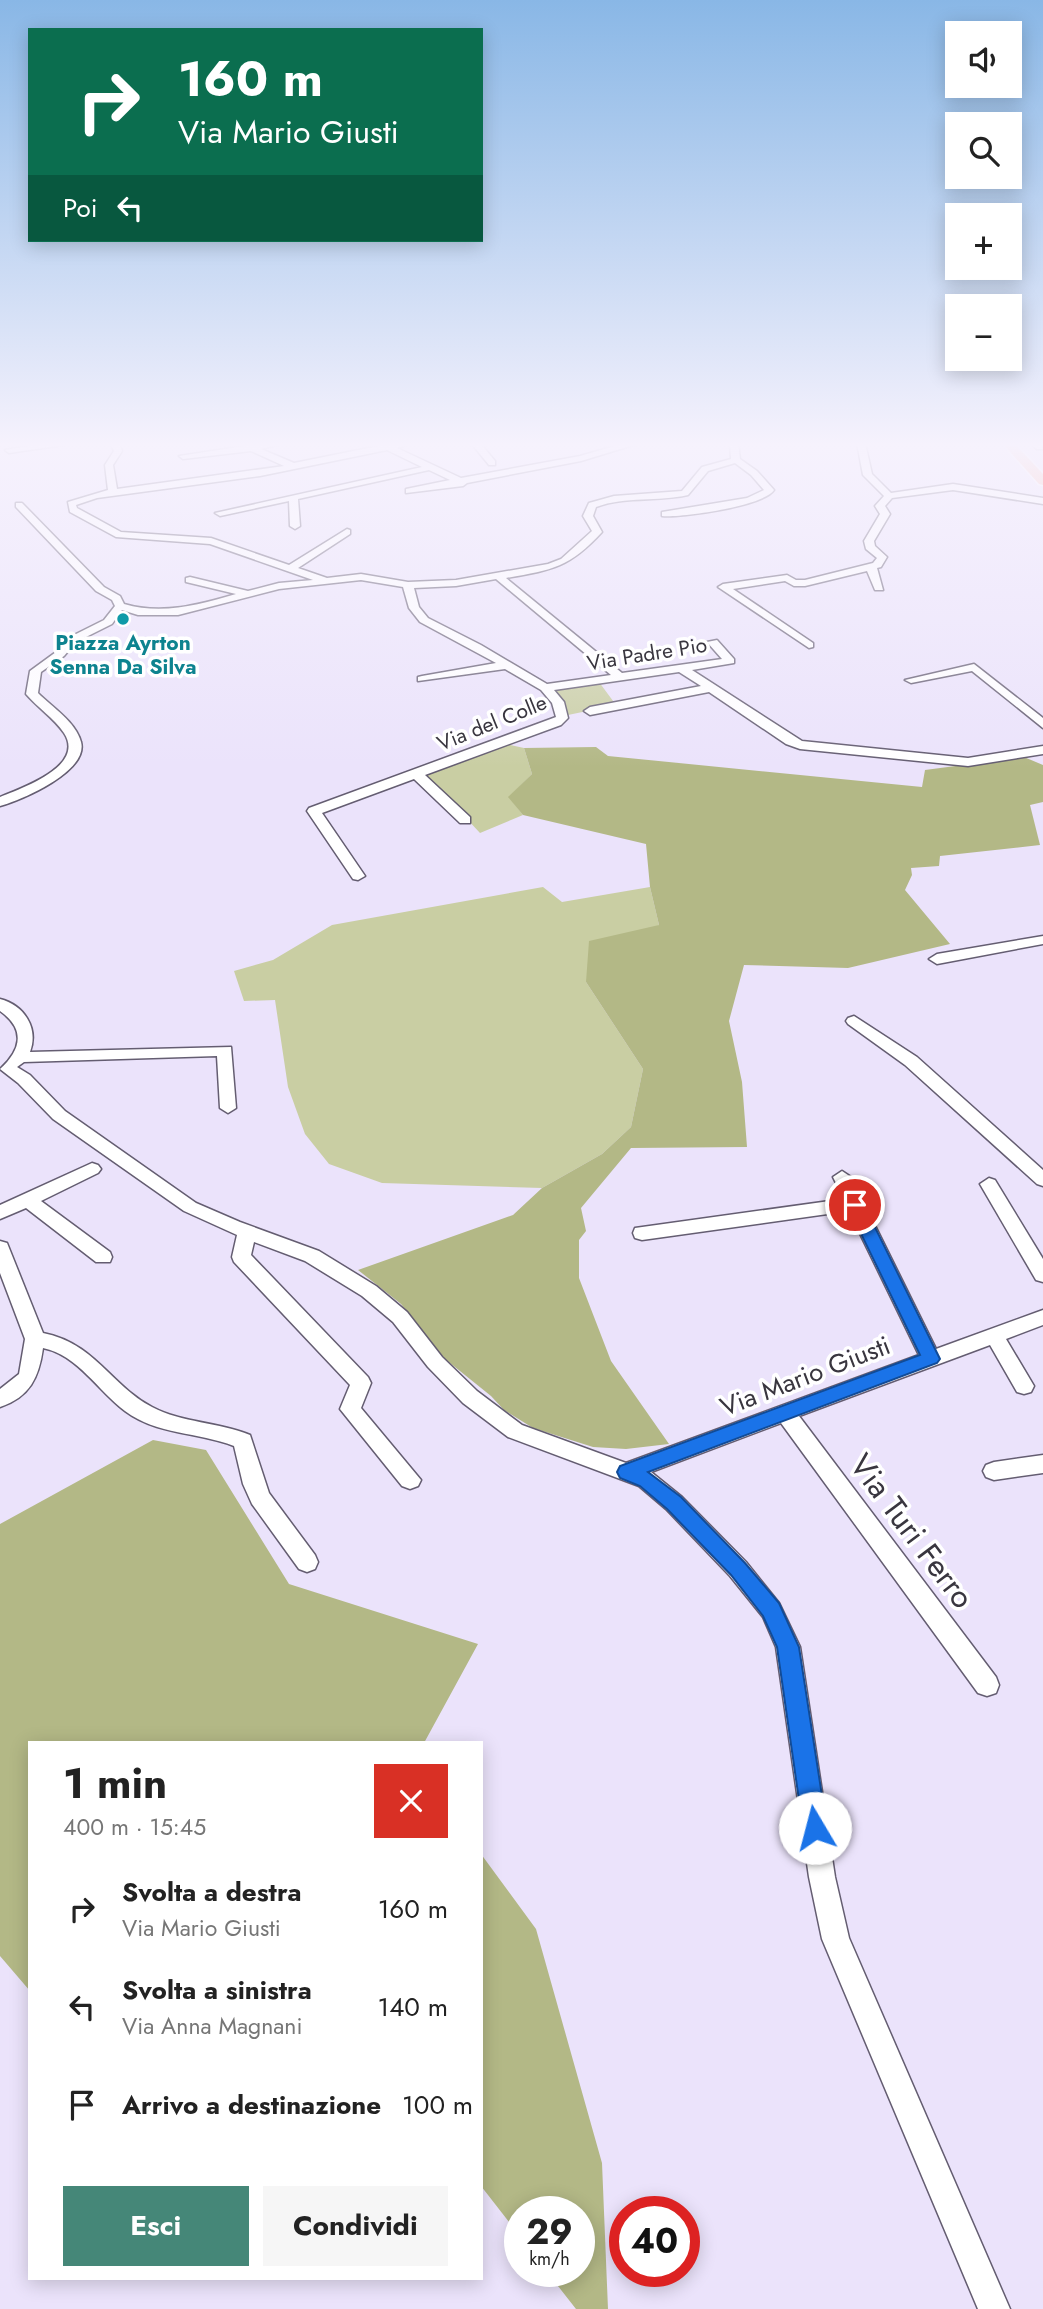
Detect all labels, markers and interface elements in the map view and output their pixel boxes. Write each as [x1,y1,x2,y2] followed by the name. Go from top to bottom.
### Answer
[945,21,1022,371] map controls
[945,21,1022,98] button: sound
[178,44,323,114] text: 160 m
[63,56,154,147] icon: right
[178,109,399,155] text: Via Mario Giusti
[945,112,1022,189] button: search
[63,189,97,227] text: Poi
[111,189,149,227] icon: left
[945,203,1022,280] button: +
[945,294,1022,371] button: −
[115,611,131,627] marker: Piazza Ayrton Senna Da Silva
[50,628,196,682] place label: Piazza Ayrton Senna Da Silva
[585,630,709,678] street label: Via Padre Pio
[433,687,552,759] street label: Via del Colle
[825,1175,885,1235] pin
[836,1186,874,1224] icon: arrive
[714,1326,896,1426] street label: Via Mario Giusti
[839,1444,985,1618] street label: Via Turi Ferro
[63,1753,167,1814] text: 1 min
[374,1764,448,1838] button: close
[778,1791,852,1865] position arrow
[63,1810,206,1844] text: 400 m · 15:45
[122,1873,302,1911] text: Svolta a destra
[63,1890,101,1928] icon: right
[378,1890,448,1928] text: 160 m
[122,1911,281,1945] text: Via Mario Giusti
[122,1971,312,2009] text: Svolta a sinistra
[63,1988,101,2026] icon: left
[377,1988,448,2026] text: 140 m
[122,2009,302,2043] text: Via Anna Magnani
[63,2086,101,2124] icon: arrive
[122,2086,381,2124] text: Arrivo a destinazione
[402,2086,473,2124] text: 100 m
[63,2186,249,2266] button: Esci
[263,2186,448,2266] button: Condividi
[609,2196,700,2287] speed limit sign: 40
[526,2207,573,2257] text: 29
[529,2246,570,2272] text: km/h

